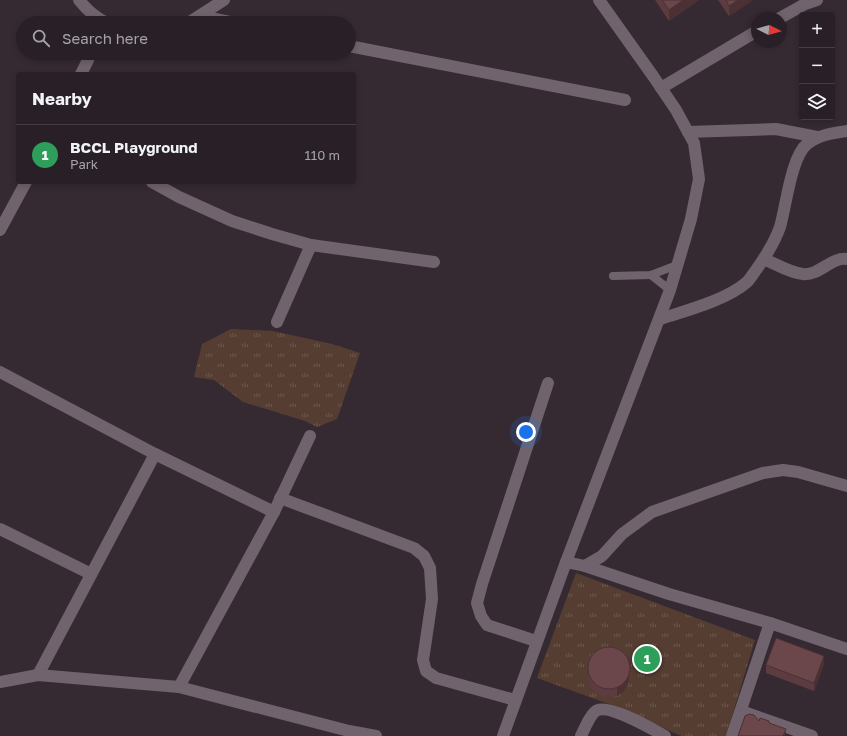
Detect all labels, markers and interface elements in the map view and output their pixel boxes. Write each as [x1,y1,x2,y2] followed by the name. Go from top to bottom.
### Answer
[751,12,787,48] north arrow
[799,12,835,120] map controls
[799,12,835,48] button: +
[16,16,356,60] search box
[30,27,52,49] icon: search
[62,29,148,47] text: Search here
[799,48,835,84] button: −
[799,84,835,120] button: layers
[32,88,92,109] text: Nearby
[70,138,197,156] text: BCCL Playground
[42,147,48,163] text: 1
[305,147,340,163] text: 110 m
[70,156,98,172] text: Park
[516,422,536,442] your location
[634,644,660,674] pin: 1

